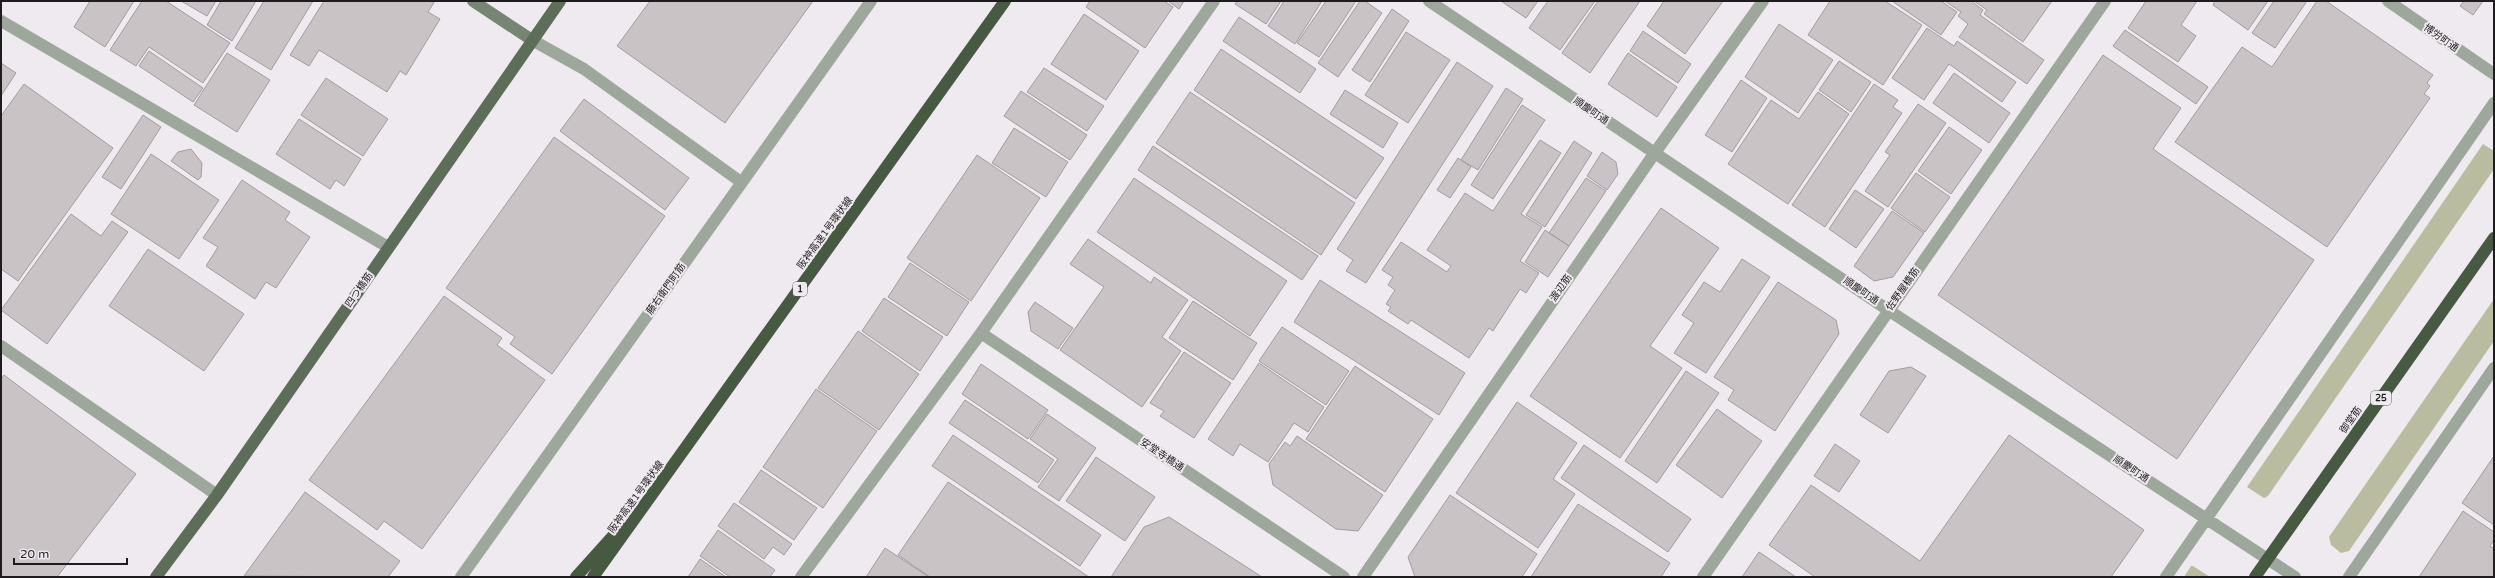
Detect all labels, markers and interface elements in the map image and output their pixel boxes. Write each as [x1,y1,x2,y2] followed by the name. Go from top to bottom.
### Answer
[2421,22,2461,54] street label: 博労町通
[1571,95,1611,127] street label: 順慶町通
[795,195,855,271] street label: 阪神高速1号環状線
[644,261,688,317] street label: 藤右衛門町筋
[1884,265,1922,313] street label: 佐野屋橋筋
[343,270,375,310] street label: 四つ橋筋
[1547,272,1575,304] street label: 渡辺筋
[1841,275,1881,307] street label: 順慶町通
[793,282,807,296] road number: 1
[2371,391,2391,405] road number: 25
[2337,404,2365,436] street label: 御堂筋
[1138,436,1186,474] street label: 安堂寺橋通
[2111,453,2151,485] street label: 順慶町通
[606,459,666,535] street label: 阪神高速1号環状線
[14,540,127,566] scale bar
[20,547,49,561] text: 20 m

